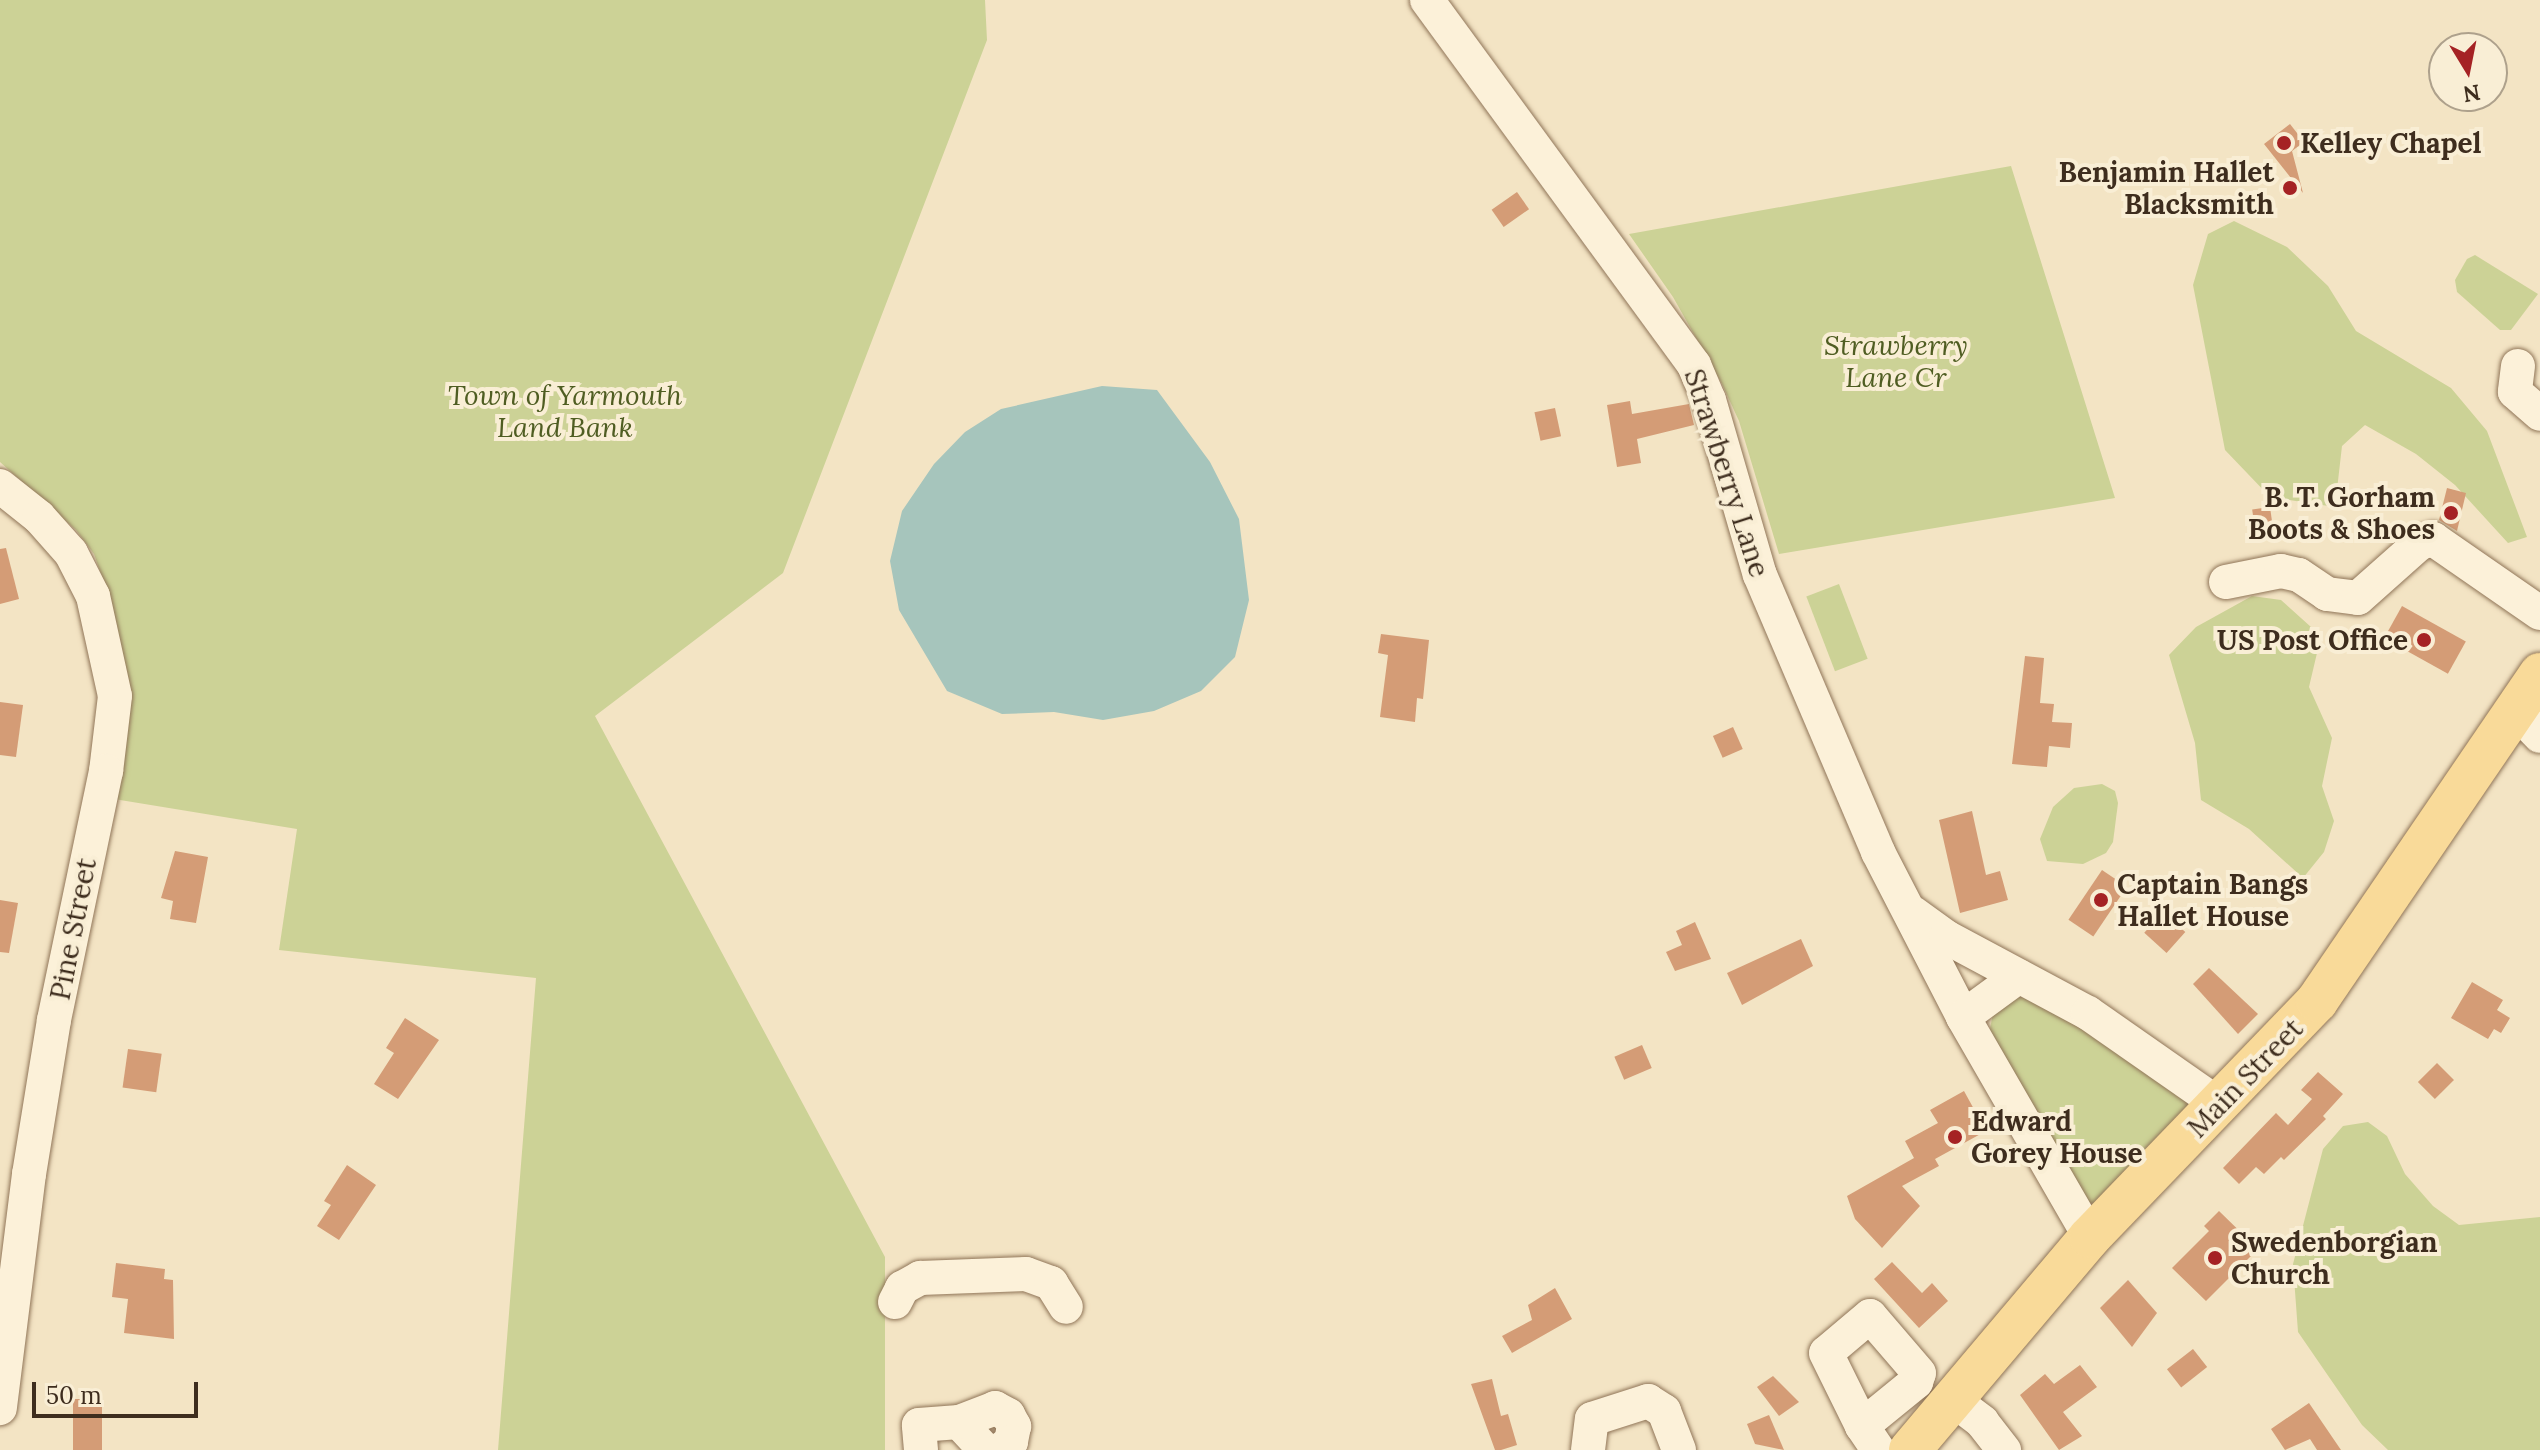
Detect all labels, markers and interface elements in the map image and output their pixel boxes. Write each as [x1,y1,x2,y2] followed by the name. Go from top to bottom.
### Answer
[2428,32,2508,112] north arrow
[2461,78,2483,109] text: N
[2300,126,2481,160] place label: Kelley Chapel
[2275,134,2293,152] marker: Kelley Chapel
[2058,155,2274,221] place label: Benjamin Hallet Blacksmith
[2281,179,2299,197] marker: Benjamin Hallet Blacksmith
[1824,328,1968,394] park label: Strawberry Lane Cr
[1678,365,1776,581] street label: Strawberry Lane
[448,378,682,444] park label: Town of Yarmouth Land Bank
[2248,480,2435,546] place label: B. T. Gorham Boots & Shoes
[2442,504,2460,522] marker: B. T. Gorham Boots & Shoes
[2217,623,2408,657] place label: US Post Office
[2415,631,2433,649] marker: US Post Office
[43,855,103,1003] street label: Pine Street
[2117,867,2308,933] place label: Captain Bangs Hallet House
[2092,891,2110,909] marker: Captain Bangs Hallet House
[2180,1012,2310,1144] street label: Main Street
[1971,1104,2143,1170] place label: Edward Gorey House
[1946,1128,1964,1146] marker: Edward Gorey House
[2231,1225,2437,1291] place label: Swedenborgian Church
[2206,1249,2224,1267] marker: Swedenborgian Church
[36,1366,202,1416] scale bar
[46,1380,102,1411] text: 50 m

